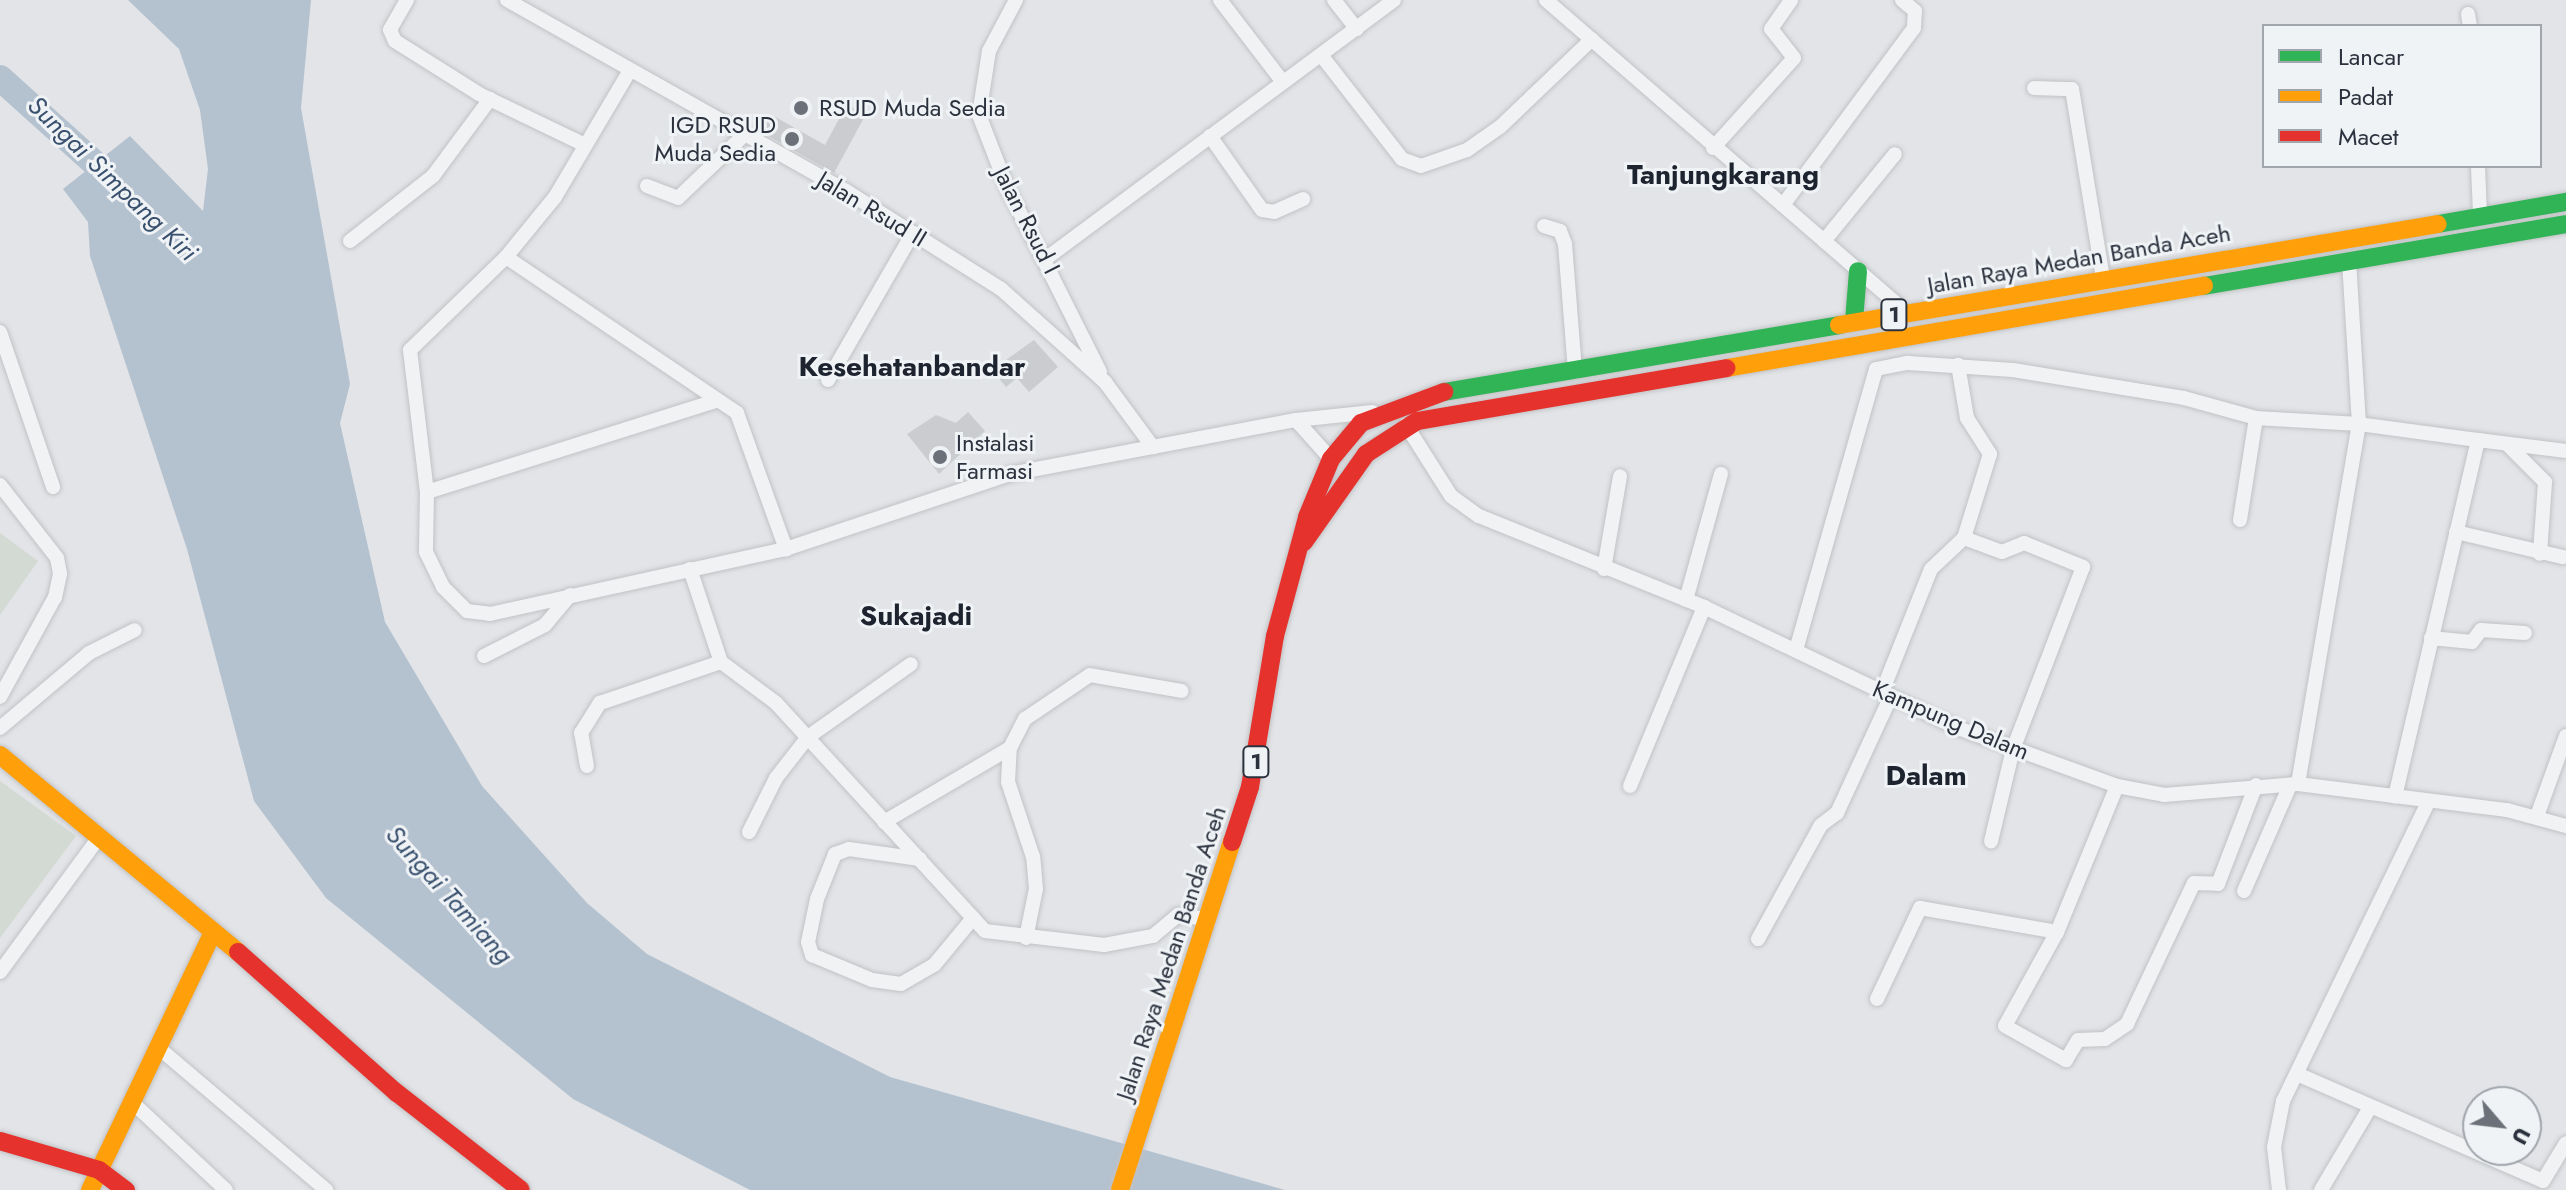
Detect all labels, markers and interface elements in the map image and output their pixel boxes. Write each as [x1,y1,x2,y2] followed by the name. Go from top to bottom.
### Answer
[2262,24,2542,168] legend
[2338,39,2404,74] text: Lancar
[2338,79,2393,114] text: Padat
[21,90,203,268] water label: Sungai Simpang Kiri
[819,94,1006,122] place label: RSUD Muda Sedia
[790,97,812,119] marker: RSUD Muda Sedia
[655,111,776,167] place label: IGD RSUD Muda Sedia
[2338,119,2399,154] text: Macet
[783,130,801,148] marker: IGD RSUD Muda Sedia
[1627,158,1819,192] district label: Tanjungkarang
[988,161,1066,279] street label: Jalan Rsud I
[812,165,932,253] street label: Jalan Rsud II
[1925,218,2233,300] street label: Jalan Raya Medan Banda Aceh
[1880,297,1908,333] road number: 1
[798,350,1026,384] district label: Kesehatanbandar
[956,429,1034,485] place label: Instalasi Farmasi
[931,448,949,466] marker: Instalasi Farmasi
[860,599,972,633] district label: Sukajadi
[1868,674,2034,766] street label: Kampung Dalam
[1242,744,1270,780] road number: 1
[1885,759,1967,793] district label: Dalam
[1110,802,1232,1104] street label: Jalan Raya Medan Banda Aceh
[379,819,519,971] water label: Sungai Tamiang
[2462,1086,2542,1166] north arrow
[2504,1122,2539,1151] text: U

